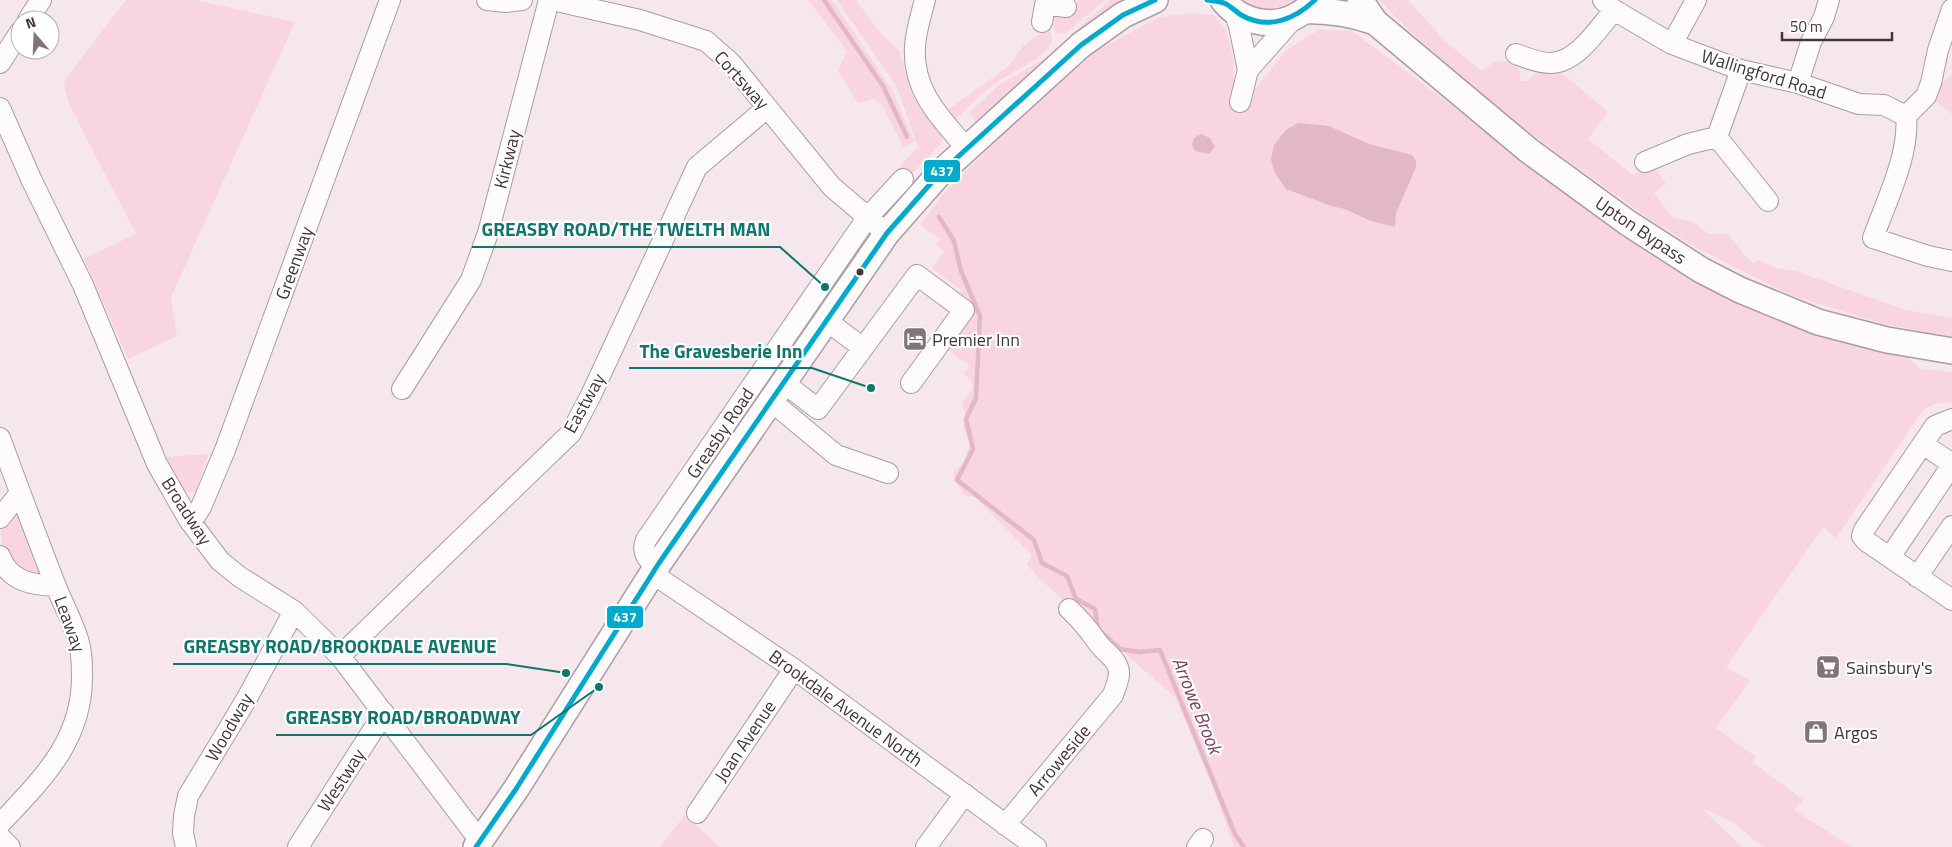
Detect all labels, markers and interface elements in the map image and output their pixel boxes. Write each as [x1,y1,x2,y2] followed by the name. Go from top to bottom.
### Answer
[10,10,60,60] north arrow
[1782,10,1892,42] scale bar
[23,11,39,34] text: N
[1790,15,1823,38] text: 50 m
[1698,42,1830,106] street label: Wallingford Road
[708,45,776,116] street label: Cortsway
[487,126,527,192] street label: Kirkway
[923,159,961,183] line badge: 437
[930,160,954,181] text: 437
[1590,189,1692,271] street label: Upton Bypass
[472,213,780,247] callout: GREASBY ROAD/THE TWELTH MAN
[482,214,770,243] text: GREASBY ROAD/THE TWELTH MAN
[268,222,320,303] street label: Greenway
[855,267,865,277] unlabelled marker
[902,326,928,352] hotel icon: Premier Inn
[932,326,1020,353] place label: Premier Inn
[629,334,812,368] callout: The Gravesberie Inn
[640,336,802,365] text: The Gravesberie Inn
[556,368,612,438] street label: Eastway
[680,382,760,484] street label: Greasby Road
[155,472,219,551] street label: Broadway
[47,592,93,656] street label: Leaway
[606,605,644,629] line badge: 437
[613,606,637,627] text: 437
[173,630,506,664] callout: GREASBY ROAD/BROOKDALE AVENUE
[183,631,497,660] text: GREASBY ROAD/BROOKDALE AVENUE
[763,643,929,773] street label: Brookdale Avenue North
[1165,652,1232,760] water label: Arrowe Brook
[1815,654,1841,680] supermarket icon: Sainsbury's
[1846,654,1933,681] place label: Sainsbury's
[198,687,260,766] street label: Woodway
[708,695,782,787] street label: Joan Avenue
[276,701,531,735] callout: GREASBY ROAD/BROADWAY
[285,702,521,731] text: GREASBY ROAD/BROADWAY
[1021,718,1097,802] street label: Arroweside
[1803,719,1829,745] shop icon: Argos
[1834,719,1878,746] place label: Argos
[310,743,372,817] street label: Westway

